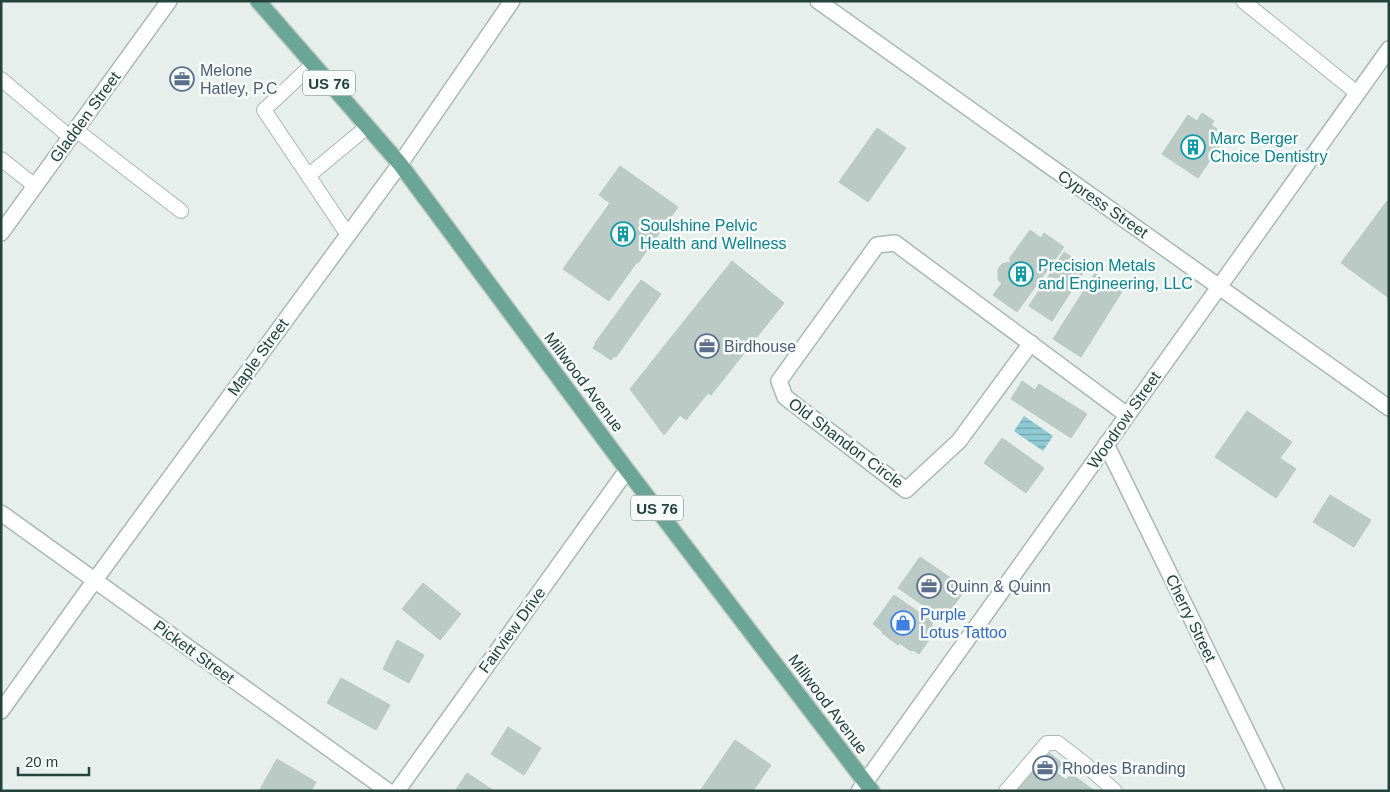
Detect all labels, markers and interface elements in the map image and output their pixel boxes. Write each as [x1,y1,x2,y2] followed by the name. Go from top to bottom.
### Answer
[200,62,278,97] place label: Melone Hatley, P.C
[169,66,195,92] office icon: Melone Hatley, P.C
[46,68,124,166] street label: Gladden Street
[303,70,355,96] road number: US 76
[1210,130,1327,165] place label: Marc Berger Choice Dentistry
[1180,134,1206,160] building icon: Marc Berger Choice Dentistry
[1055,167,1152,242] street label: Cypress Street
[640,217,786,252] place label: Soulshine Pelvic Health and Wellness
[610,221,636,247] building icon: Soulshine Pelvic Health and Wellness
[1038,257,1193,292] place label: Precision Metals and Engineering, LLC
[1008,261,1034,287] building icon: Precision Metals and Engineering, LLC
[224,315,292,399] street label: Maple Street
[541,329,627,435] street label: Millwood Avenue
[694,333,720,359] office icon: Birdhouse
[724,338,796,355] place label: Birdhouse
[1084,368,1164,472] street label: Woodrow Street
[785,394,907,492] street label: Old Shandon Circle
[631,496,683,520] road number: US 76
[1163,572,1220,665] street label: Cherry Street
[916,573,942,599] office icon: Quinn & Quinn
[946,578,1051,595] place label: Quinn & Quinn
[475,584,549,676] street label: Fairview Drive
[920,606,1007,641] place label: Purple Lotus Tattoo
[890,610,916,636] shop icon: Purple Lotus Tattoo
[151,617,238,687] street label: Pickett Street
[785,651,871,757] street label: Millwood Avenue
[18,744,89,776] scale bar
[25,753,58,770] text: 20 m
[1032,755,1058,781] office icon: Rhodes Branding
[1062,760,1186,777] place label: Rhodes Branding

